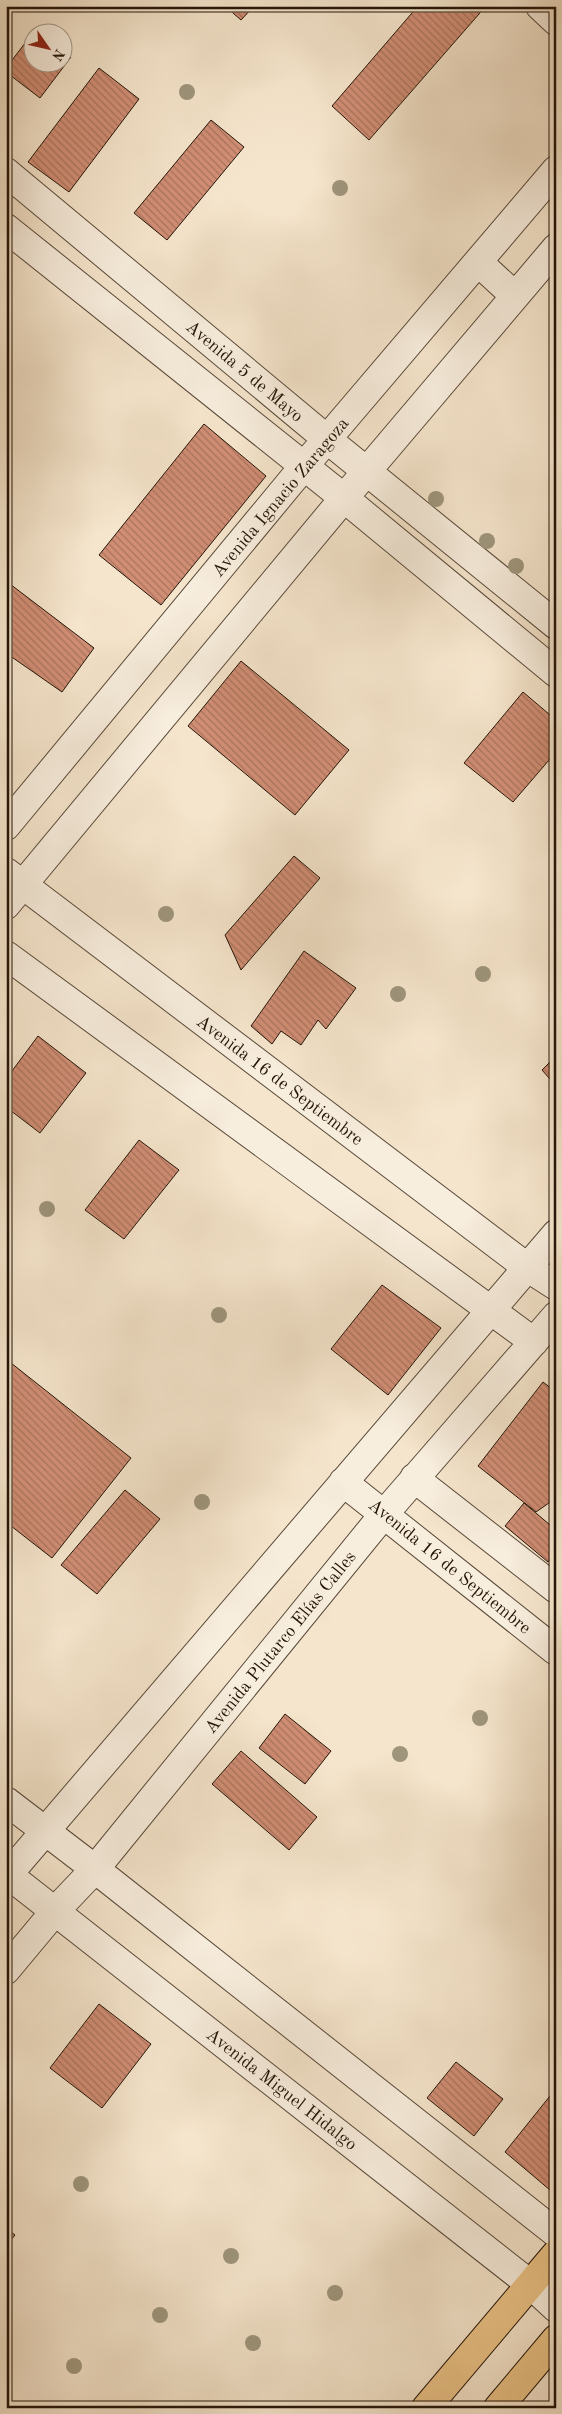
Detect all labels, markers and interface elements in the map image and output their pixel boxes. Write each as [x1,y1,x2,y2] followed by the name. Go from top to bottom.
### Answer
[22,22,72,72] north arrow
[49,46,67,63] text: N
[182,318,306,426] street label: Avenida 5 de Mayo
[209,414,353,581] street label: Avenida Ignacio Zaragoza
[193,1012,366,1149] street label: Avenida 16 de Septiembre
[365,1496,534,1638] street label: Avenida 16 de Septiembre
[202,1548,360,1737] street label: Avenida Plutarco Elías Calles
[203,2026,360,2154] street label: Avenida Miguel Hidalgo

